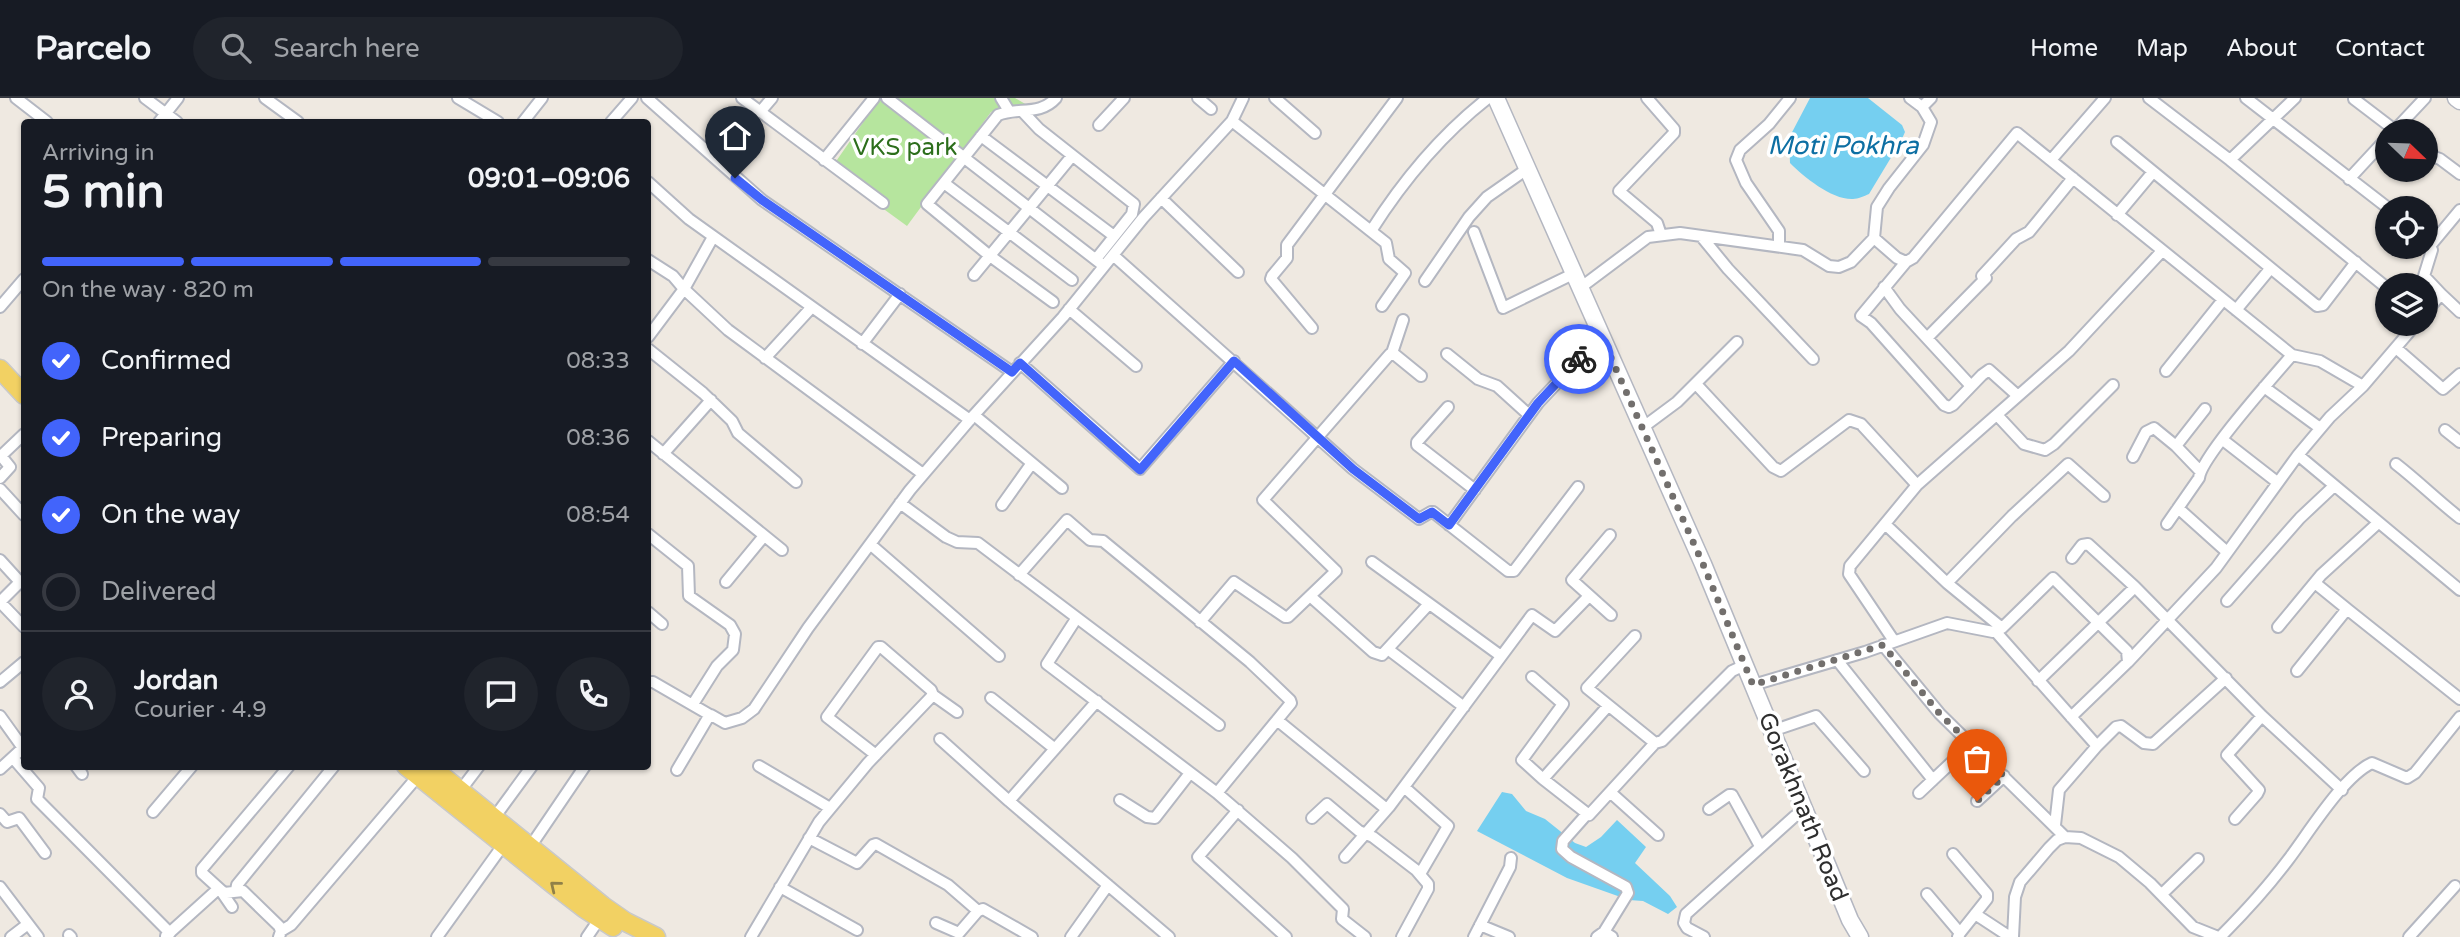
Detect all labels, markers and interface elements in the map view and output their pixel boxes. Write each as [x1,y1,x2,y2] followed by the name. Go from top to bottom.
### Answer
[193,17,683,80] search box
[35,29,151,68] text: Parcelo
[217,29,255,67] icon: search
[273,33,420,64] text: Search here
[2030,34,2098,63] text: Home
[2136,34,2188,63] text: Map
[2226,34,2297,63] text: About
[2335,34,2425,63] text: Contact
[705,106,765,178] pin
[716,117,754,155] icon: home
[2375,119,2438,182] north arrow
[2375,119,2438,336] map controls
[1767,130,1920,161] water label: Moti Pokhra
[853,133,957,162] park label: VKS park
[42,139,155,167] text: Arriving in
[468,163,630,194] text: 09:01–09:06
[42,165,165,220] text: 5 min
[2375,196,2438,259] button: locate
[2375,273,2438,336] button: layers
[42,276,254,304] text: On the way · 820 m
[1544,324,1614,394] courier
[1560,340,1598,378] icon: bike
[42,342,80,380] icon: check
[101,345,231,376] text: Confirmed
[566,347,630,375] text: 08:33
[42,419,80,457] icon: check
[101,422,222,453] text: Preparing
[566,424,630,452] text: 08:36
[42,496,80,534] icon: check
[101,499,241,530] text: On the way
[566,501,630,529] text: 08:54
[101,576,217,607] text: Delivered
[42,657,116,731] button: person
[464,657,538,731] button: chat
[556,657,630,731] button: phone
[134,665,218,696] text: Jordan
[134,696,267,724] text: Courier · 4.9
[1752,708,1854,906] street label: Gorakhnath Road
[1947,729,2007,801] pin
[1958,740,1996,778] icon: bag
[550,881,562,894] one-way arrow

